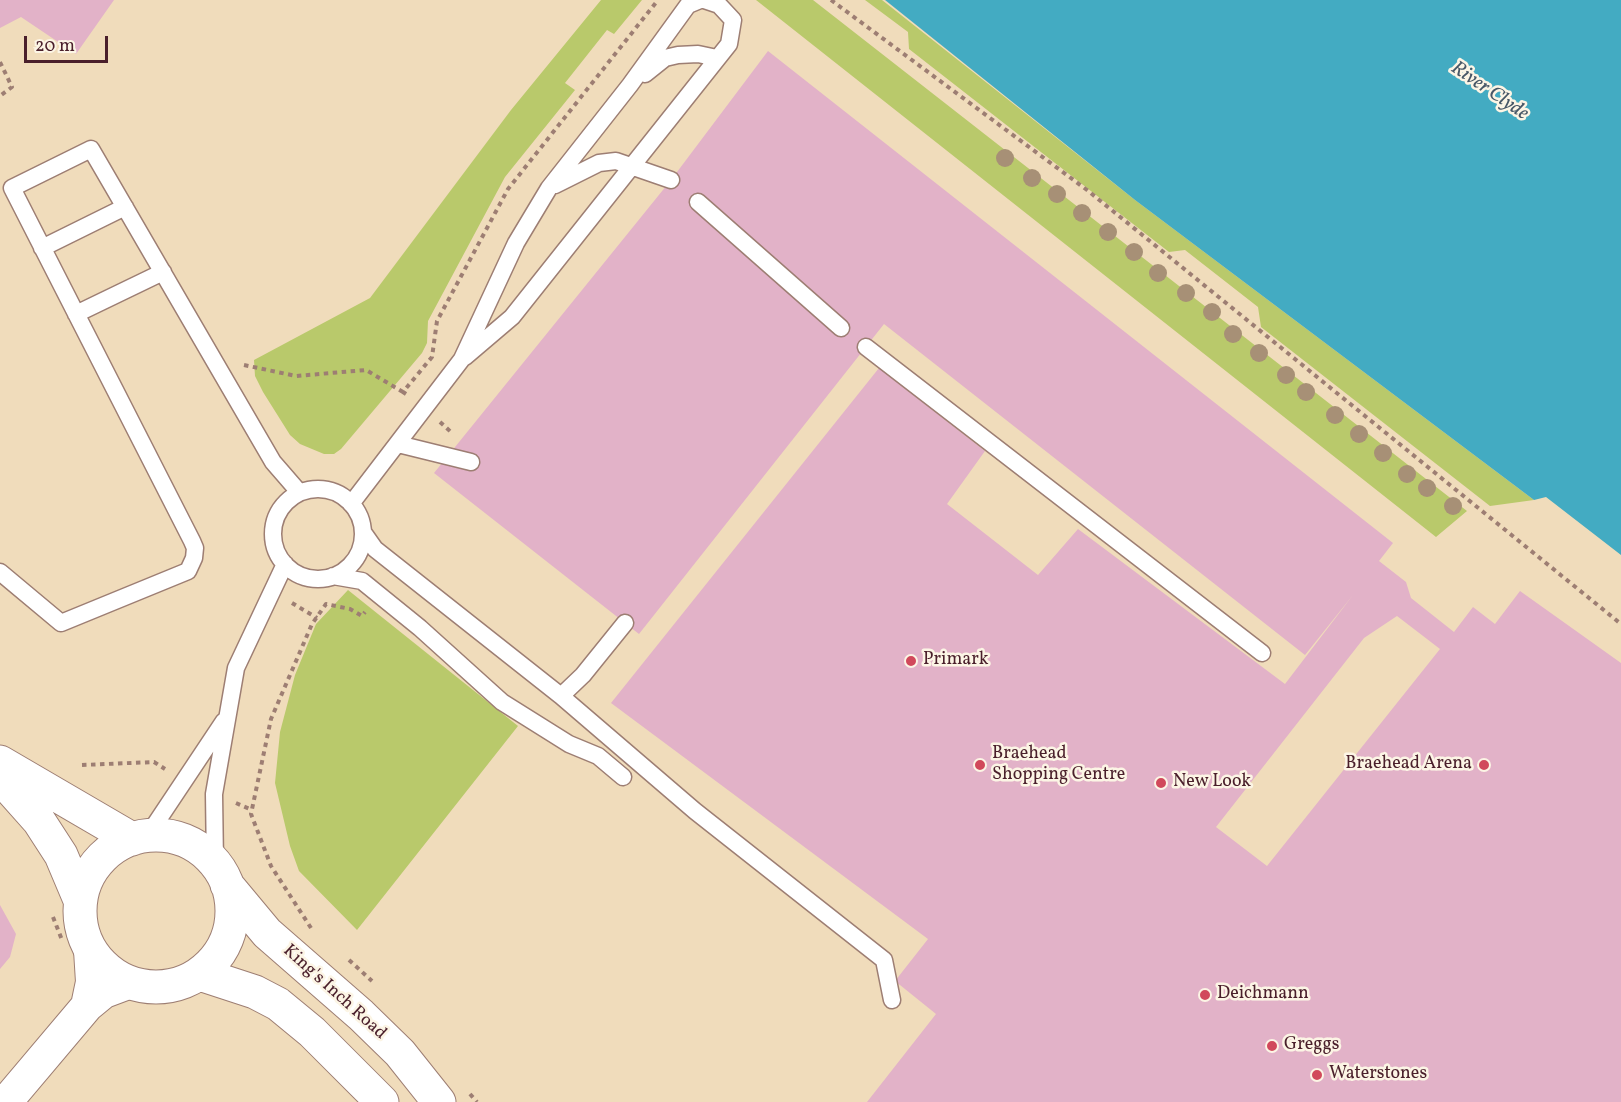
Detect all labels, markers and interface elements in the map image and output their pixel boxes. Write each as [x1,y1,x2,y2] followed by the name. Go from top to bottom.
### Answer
[27,24,111,62] scale bar
[35,34,75,59] text: 20 m
[1446,57,1532,127] water label: River Clyde
[923,650,989,672] place label: Primark
[904,654,918,668] marker: Primark
[992,744,1125,786] place label: Braehead Shopping Centre
[1345,754,1472,776] place label: Braehead Arena
[973,758,987,772] marker: Braehead Shopping Centre
[1477,758,1491,772] marker: Braehead Arena
[1173,772,1251,794] place label: New Look
[1154,776,1168,790] marker: New Look
[278,941,390,1045] street label: King's Inch Road
[1217,984,1309,1006] place label: Deichmann
[1198,988,1212,1002] marker: Deichmann
[1284,1035,1339,1057] place label: Greggs
[1265,1039,1279,1053] marker: Greggs
[1329,1064,1427,1086] place label: Waterstones
[1310,1068,1324,1082] marker: Waterstones

